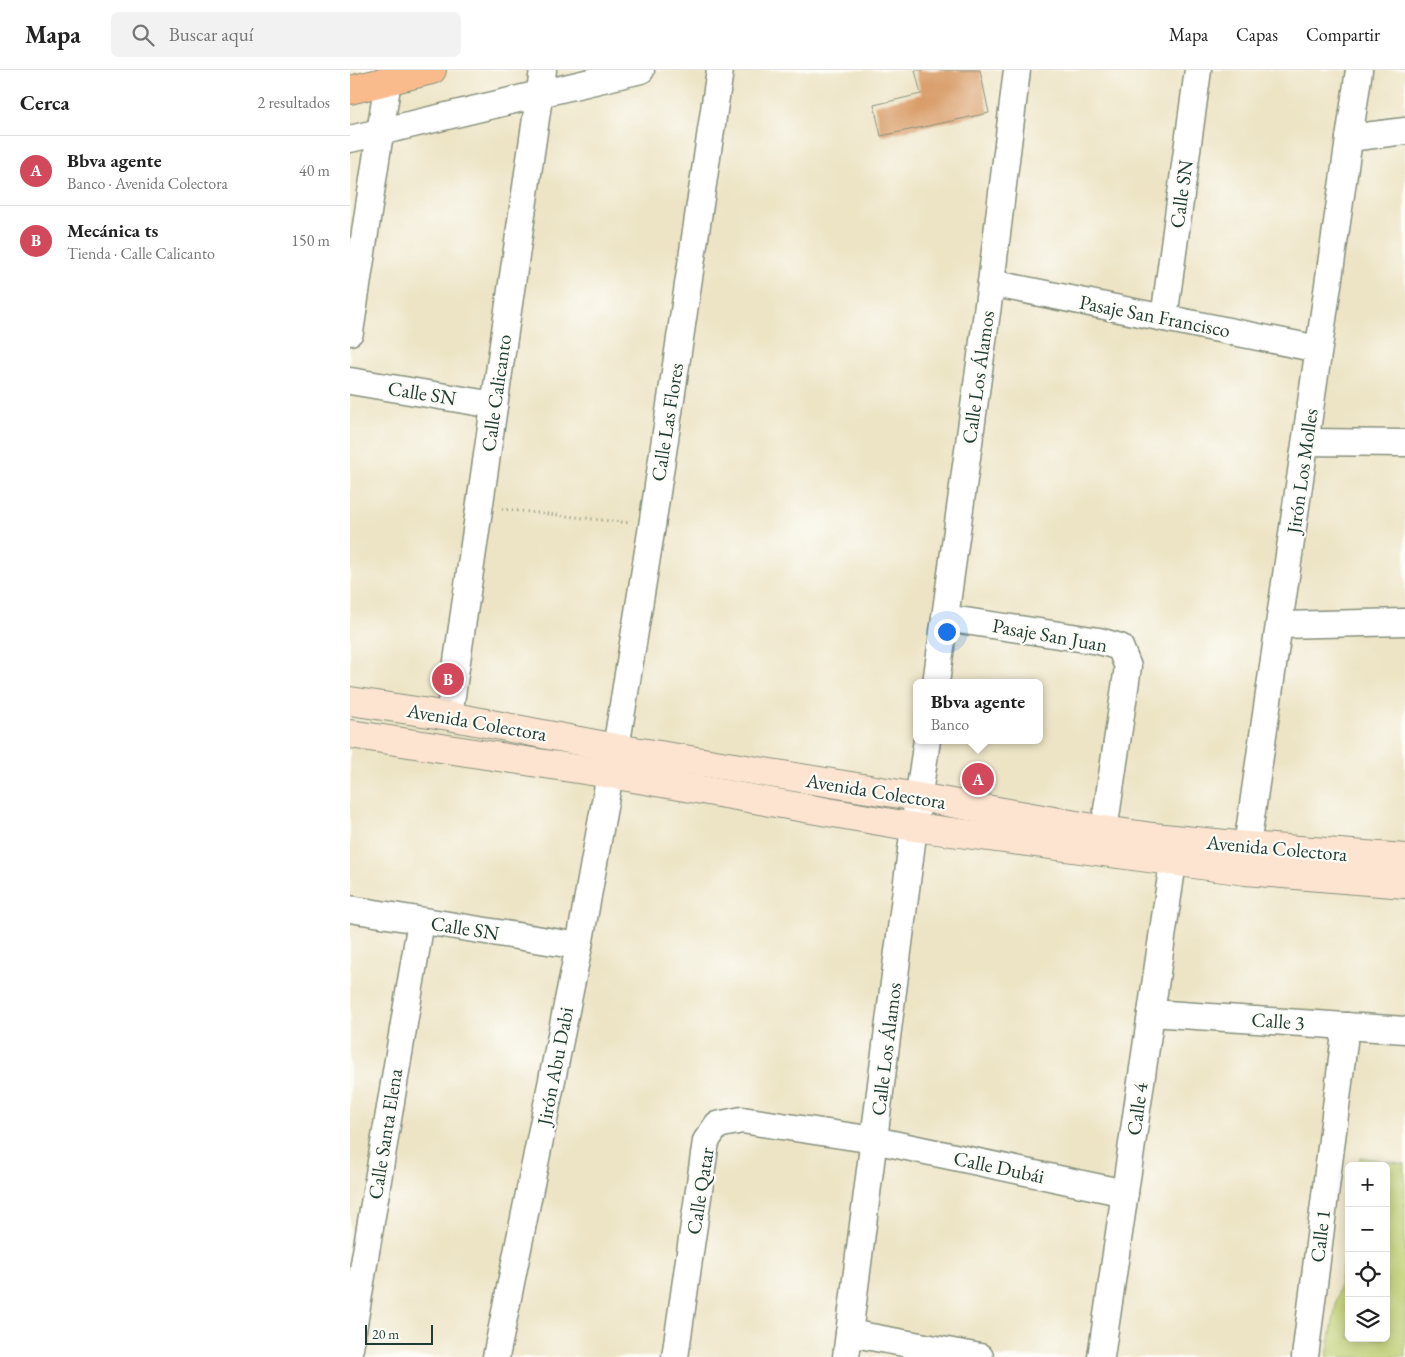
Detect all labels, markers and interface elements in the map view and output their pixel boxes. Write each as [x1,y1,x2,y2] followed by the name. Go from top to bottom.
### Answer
[111,12,461,57] search box
[25,19,81,50] text: Mapa
[129,21,157,49] icon: search
[169,22,253,47] text: Buscar aquí
[1169,23,1208,46] text: Mapa
[1236,23,1278,46] text: Capas
[1306,23,1380,46] text: Compartir
[20,89,70,116] text: Cerca
[258,92,330,113] text: 2 resultados
[67,148,162,173] text: Bbva agente
[1163,158,1199,230] street label: Calle SN
[30,160,42,181] text: A
[299,160,330,181] text: 40 m
[67,173,228,194] text: Banco · Avenida Colectora
[67,218,158,243] text: Mecánica ts
[31,230,41,251] text: B
[291,230,330,251] text: 150 m
[67,243,215,264] text: Tienda · Calle Calicanto
[1077,289,1233,343] street label: Pasaje San Francisco
[956,309,1000,445] street label: Calle Los Álamos
[475,333,517,453] street label: Calle Calicanto
[645,361,689,483] street label: Calle Las Flores
[386,375,458,411] street label: Calle SN
[1280,407,1324,537] street label: Jirón Los Molles
[990,612,1110,658] street label: Pasaje San Juan
[934,619,960,645] your location
[432,660,464,698] pin: B
[913,679,1043,744] popup
[931,689,1025,714] text: Bbva agente
[404,697,549,747] street label: Avenida Colectora
[931,714,969,735] text: Banco
[962,760,994,798] pin: A
[803,767,948,815] street label: Avenida Colectora
[1205,829,1348,867] street label: Avenida Colectora
[429,910,501,946] street label: Calle SN
[865,981,907,1117] street label: Calle Los Álamos
[530,1005,579,1129] street label: Jirón Abu Dabi
[1251,1006,1305,1036] street label: Calle 3
[362,1067,408,1201] street label: Calle Santa Elena
[1120,1080,1154,1137] street label: Calle 4
[680,1145,720,1236] street label: Calle Qatar
[951,1145,1047,1189] street label: Calle Dubái
[1345,1162,1390,1342] map controls
[1345,1162,1390,1207] button: +
[1345,1207,1390,1252] button: −
[1304,1208,1336,1264] street label: Calle 1
[1345,1252,1390,1297] button: locate
[1345,1297,1390,1342] button: layers
[365,1322,432,1345] scale bar
[372,1325,399,1343] text: 20 m

